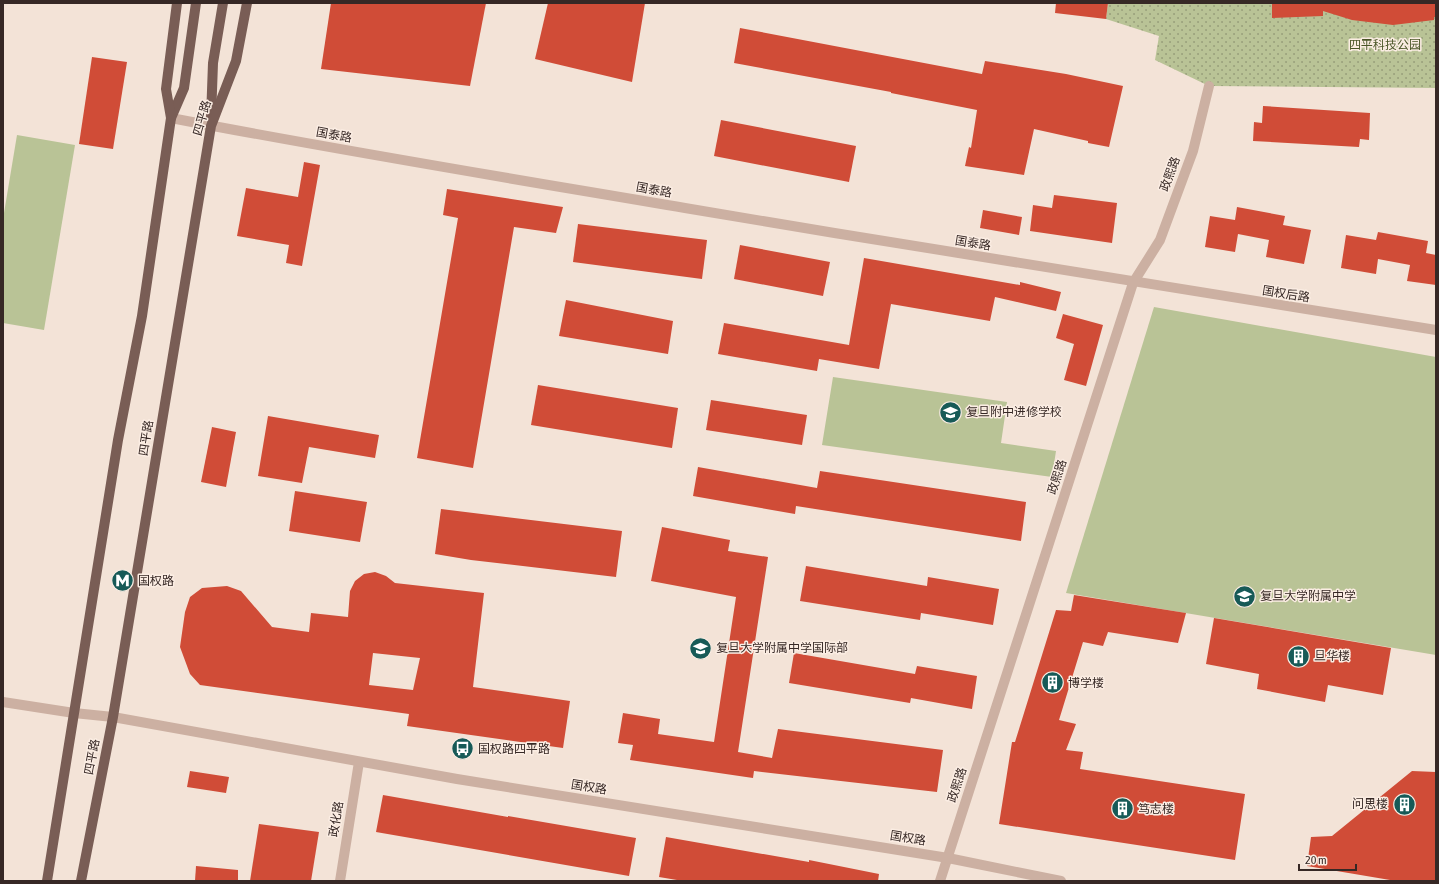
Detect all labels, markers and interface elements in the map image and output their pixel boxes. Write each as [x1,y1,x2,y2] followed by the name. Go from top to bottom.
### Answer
[1349,38,1421,52] park label: 四平科技公园
[190,99,214,137] street label: 四平路
[315,125,353,145] street label: 国泰路
[1157,155,1183,193] street label: 政熙路
[635,180,673,200] street label: 国泰路
[954,233,992,253] street label: 国泰路
[1261,283,1311,305] street label: 国权后路
[938,399,964,425] school or university icon: 复旦附中进修学校
[966,405,1062,419] place label: 复旦附中进修学校
[136,419,156,457] street label: 四平路
[1045,458,1069,496] street label: 政熙路
[110,568,136,594] metro station icon: 国权路
[138,574,174,588] place label: 国权路
[1232,583,1258,609] school or university icon: 复旦大学附属中学
[1260,589,1356,603] place label: 复旦大学附属中学
[688,635,714,661] school or university icon: 复旦大学附属中学国际部
[716,641,848,655] place label: 复旦大学附属中学国际部
[1285,643,1311,669] building icon: 旦华楼
[1314,649,1350,663] place label: 旦华楼
[1039,670,1065,696] building icon: 博学楼
[1068,676,1104,690] place label: 博学楼
[449,736,475,762] bus stop icon: 国权路四平路
[82,738,102,776] street label: 四平路
[478,742,550,756] place label: 国权路四平路
[945,766,969,804] street label: 政熙路
[570,777,608,797] street label: 国权路
[1391,791,1417,817] building icon: 问思楼
[1109,796,1135,822] building icon: 笃志楼
[1352,797,1388,811] place label: 问思楼
[326,800,346,838] street label: 政化路
[1138,802,1174,816] place label: 笃志楼
[889,828,927,848] street label: 国权路
[1299,846,1356,872] scale bar
[1305,853,1327,867] text: 20 m

